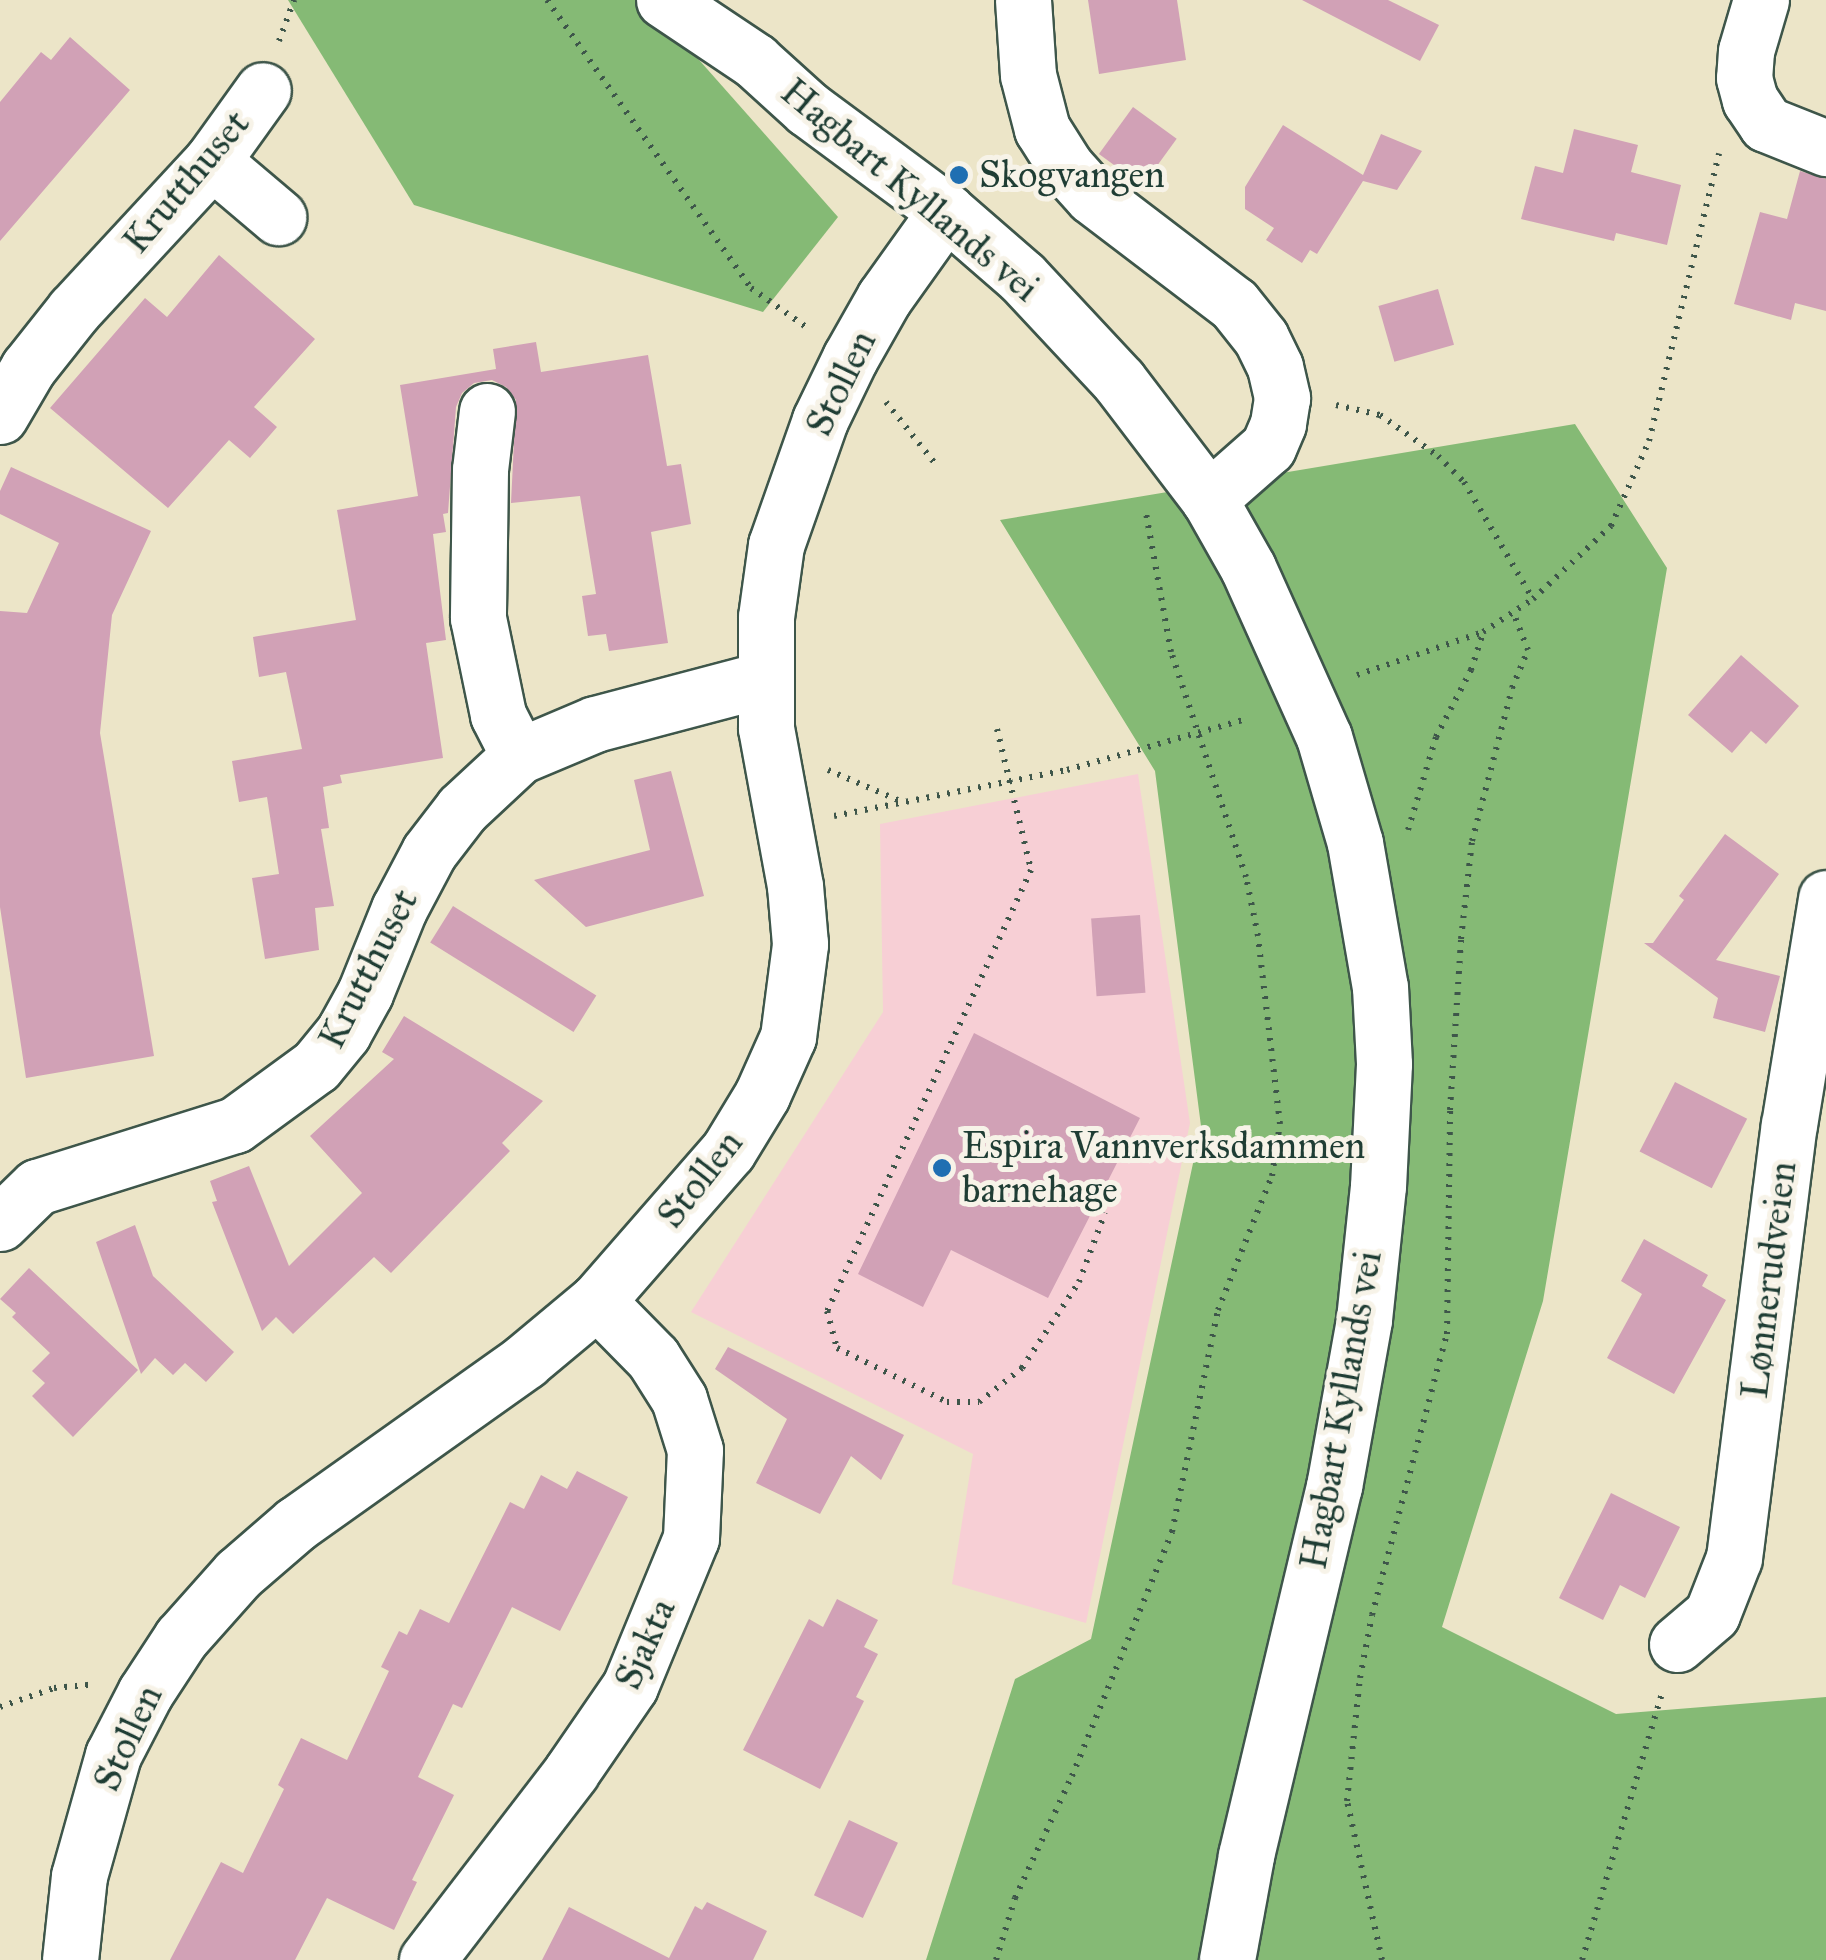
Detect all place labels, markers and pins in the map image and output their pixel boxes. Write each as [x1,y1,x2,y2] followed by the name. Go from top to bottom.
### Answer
[979,152,1165,198] place label: Skogvangen
[948,164,970,186] marker: Skogvangen
[962,1123,1365,1212] place label: Espira Vannverksdammen barnehage
[931,1157,953,1179] marker: Espira Vannverksdammen barnehage

